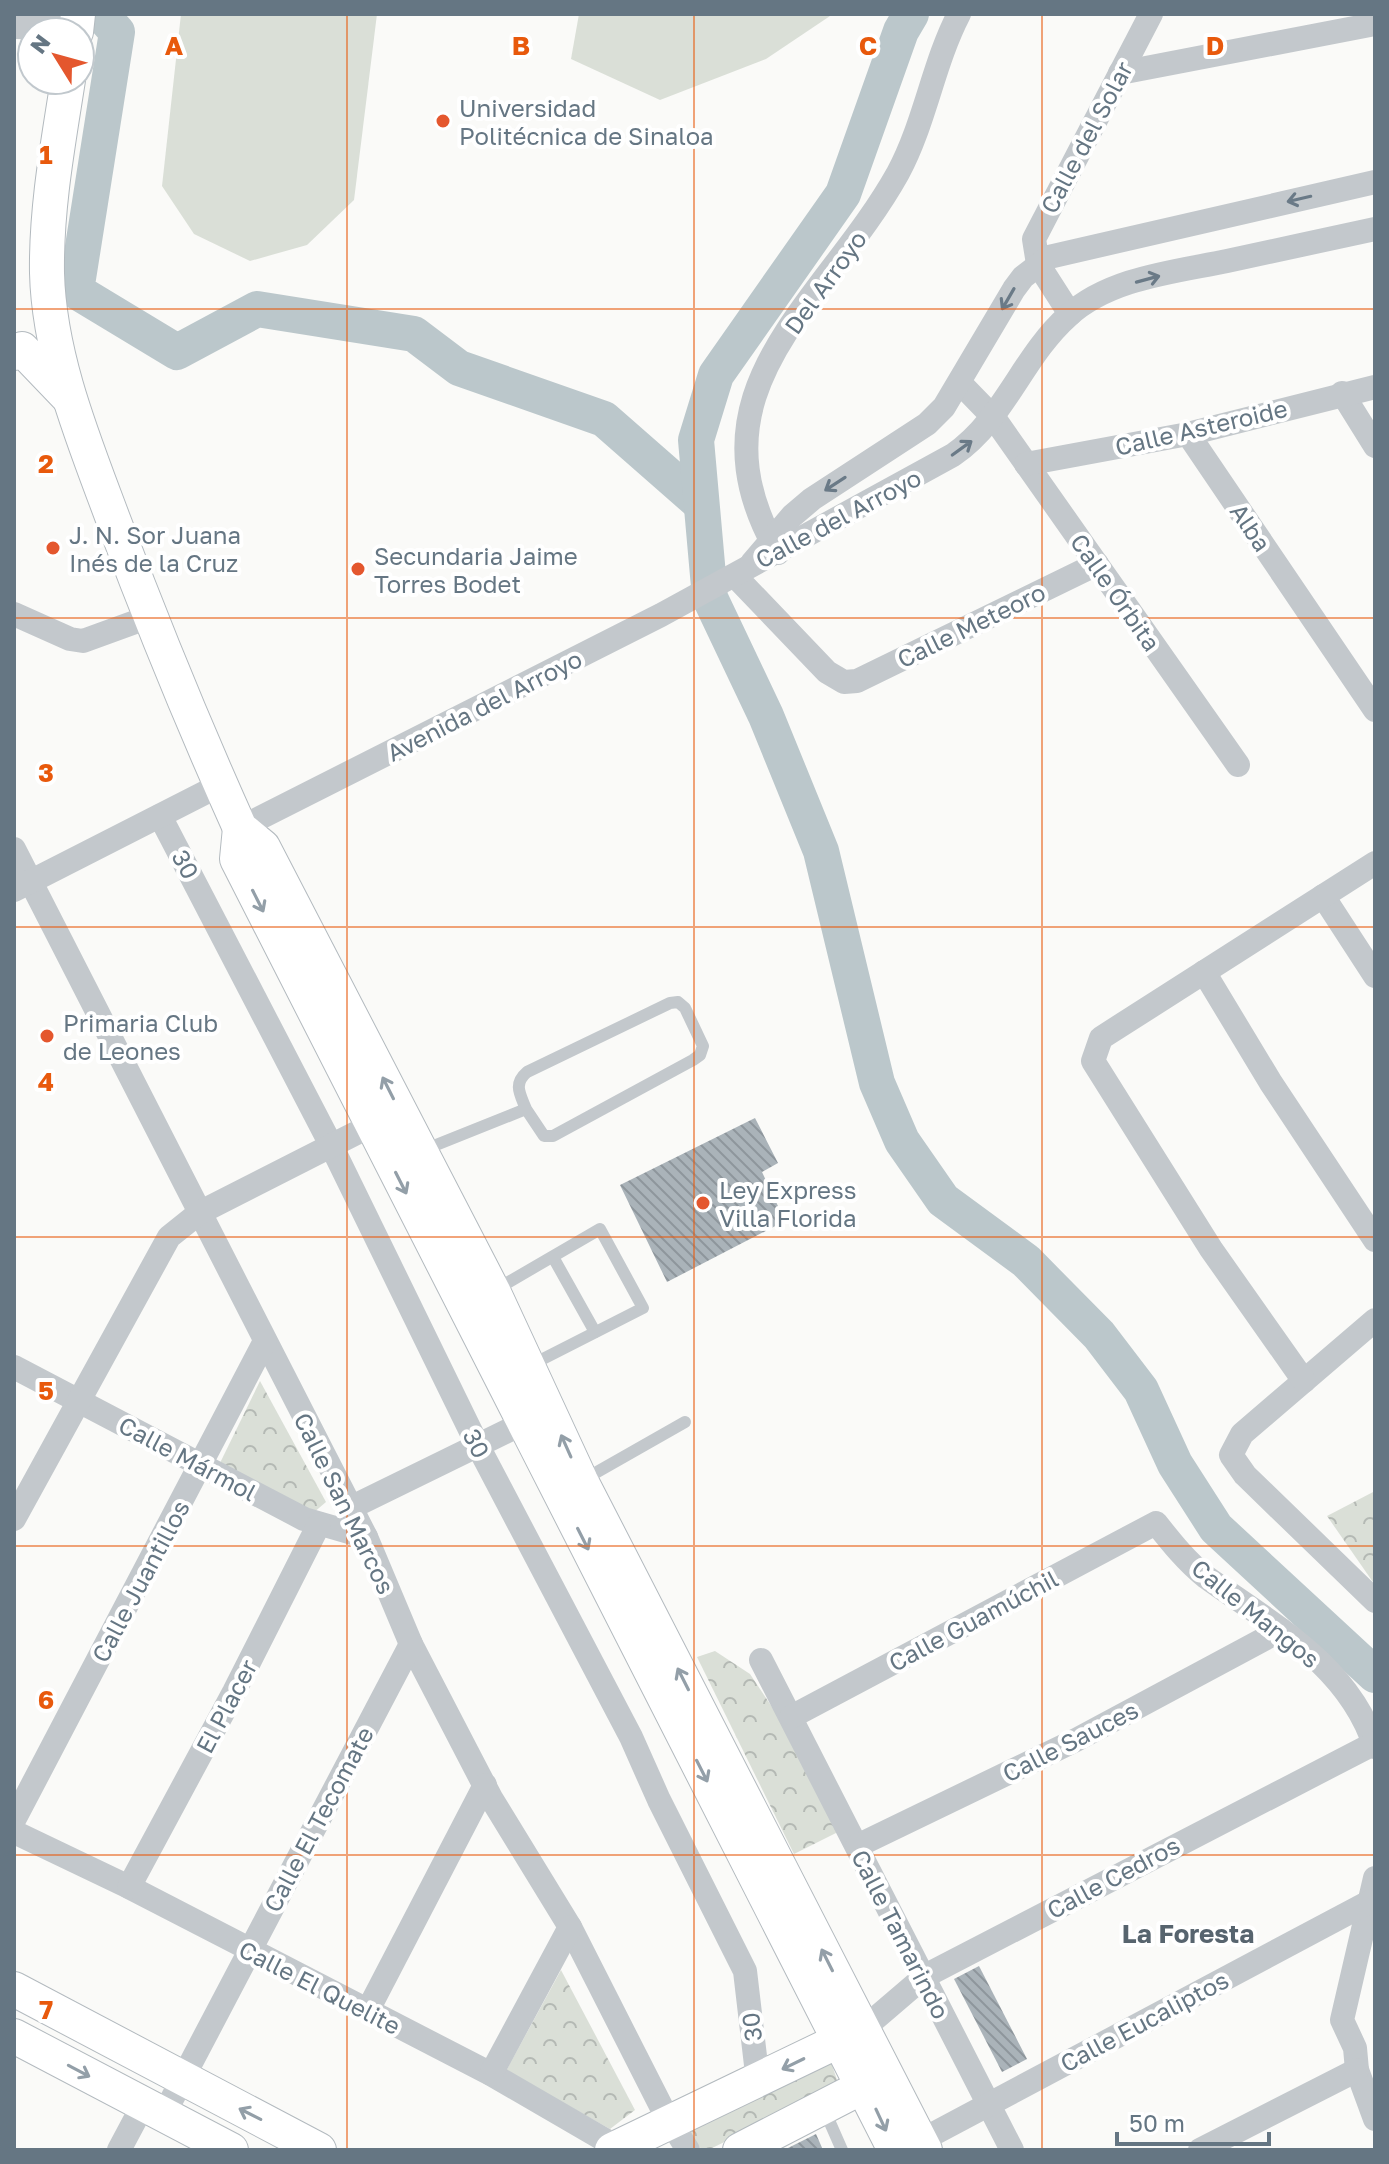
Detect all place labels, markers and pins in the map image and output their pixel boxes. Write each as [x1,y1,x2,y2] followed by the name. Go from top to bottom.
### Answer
[459,93,714,150] place label: Universidad Politécnica de Sinaloa
[434,112,452,130] marker: Universidad Politécnica de Sinaloa
[69,520,241,577] place label: J. N. Sor Juana Inés de la Cruz
[44,539,62,557] marker: J. N. Sor Juana Inés de la Cruz
[374,541,578,598] place label: Secundaria Jaime Torres Bodet
[349,560,367,578] marker: Secundaria Jaime Torres Bodet
[63,1008,218,1065] place label: Primaria Club de Leones
[38,1027,56,1045] marker: Primaria Club de Leones
[719,1175,857,1232] place label: Ley Express Villa Florida
[694,1194,712,1212] marker: Ley Express Villa Florida

